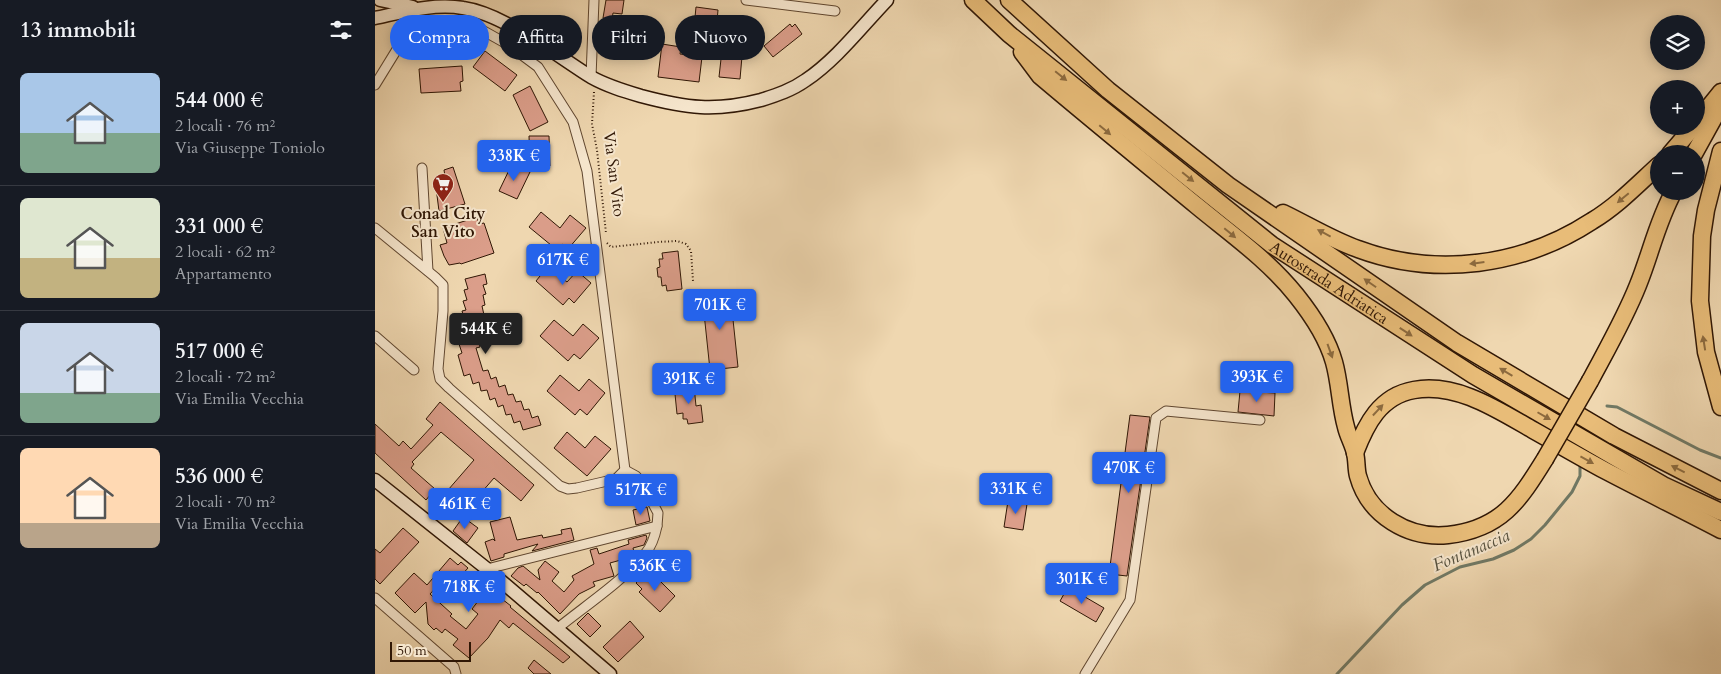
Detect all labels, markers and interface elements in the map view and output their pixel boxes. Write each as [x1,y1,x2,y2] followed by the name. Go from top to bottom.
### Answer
[390,15,489,60] chip: Compra
[499,15,582,60] chip: Affitta
[592,15,665,60] chip: Filtri
[675,15,765,60] chip: Nuovo
[1650,15,1705,200] map controls
[1650,15,1705,70] button: layers
[20,16,136,45] text: 13 immobili
[327,16,355,44] icon: filters
[1054,70,1067,81] one-way arrow
[1650,80,1705,135] button: +
[175,86,263,115] text: 544 000 €
[60,93,120,153] icon: home
[175,115,275,137] text: 2 locali · 76 m²
[1098,124,1111,135] one-way arrow
[598,130,630,218] street label: Via San Vito
[175,137,325,159] text: Via Giuseppe Toniolo
[473,140,555,182] pin: 338K €
[488,145,540,167] text: 338K €
[1650,145,1705,200] button: −
[431,172,455,203] supermarket icon: Conad City San Vito
[1181,172,1194,183] one-way arrow
[1617,192,1629,203] one-way arrow
[401,203,485,243] place label: Conad City San Vito
[175,212,263,241] text: 331 000 €
[60,218,120,278] icon: home
[1224,228,1237,239] one-way arrow
[1317,229,1330,238] one-way arrow
[1265,236,1393,330] street label: Autostrada Adriatica
[175,241,275,263] text: 2 locali · 62 m²
[522,244,604,286] pin: 617K €
[537,249,589,271] text: 617K €
[1468,259,1484,267] one-way arrow
[175,263,272,285] text: Appartamento
[1363,278,1377,288] one-way arrow
[679,288,761,331] pin: 701K €
[694,294,746,316] text: 701K €
[445,312,527,355] pin: 544K €
[460,318,512,340] text: 544K €
[1399,327,1412,336] one-way arrow
[1700,335,1708,351] one-way arrow
[175,337,263,366] text: 517 000 €
[60,343,120,403] icon: home
[1326,344,1334,359] one-way arrow
[1216,360,1298,403] pin: 393K €
[648,362,730,405] pin: 391K €
[175,366,275,388] text: 2 locali · 72 m²
[1231,366,1283,388] text: 393K €
[1499,367,1512,376] one-way arrow
[663,368,715,390] text: 391K €
[175,388,304,410] text: Via Emilia Vecchia
[1372,405,1384,417] one-way arrow
[1538,412,1551,421] one-way arrow
[1088,452,1170,494] pin: 470K €
[1579,456,1594,464] one-way arrow
[1103,457,1155,479] text: 470K €
[175,462,263,491] text: 536 000 €
[1670,465,1685,473] one-way arrow
[60,468,120,528] icon: home
[975,472,1057,515] pin: 331K €
[600,474,682,516] pin: 517K €
[990,478,1042,500] text: 331K €
[615,479,667,501] text: 517K €
[424,488,506,530] pin: 461K €
[175,491,275,513] text: 2 locali · 70 m²
[439,493,491,515] text: 461K €
[175,513,304,535] text: Via Emilia Vecchia
[1429,523,1514,578] water label: Fontanaccia
[614,550,696,592] pin: 536K €
[629,555,681,577] text: 536K €
[1041,562,1123,605] pin: 301K €
[1056,568,1108,590] text: 301K €
[428,570,510,613] pin: 718K €
[443,576,495,598] text: 718K €
[390,639,471,662] scale bar
[397,641,427,660] text: 50 m

